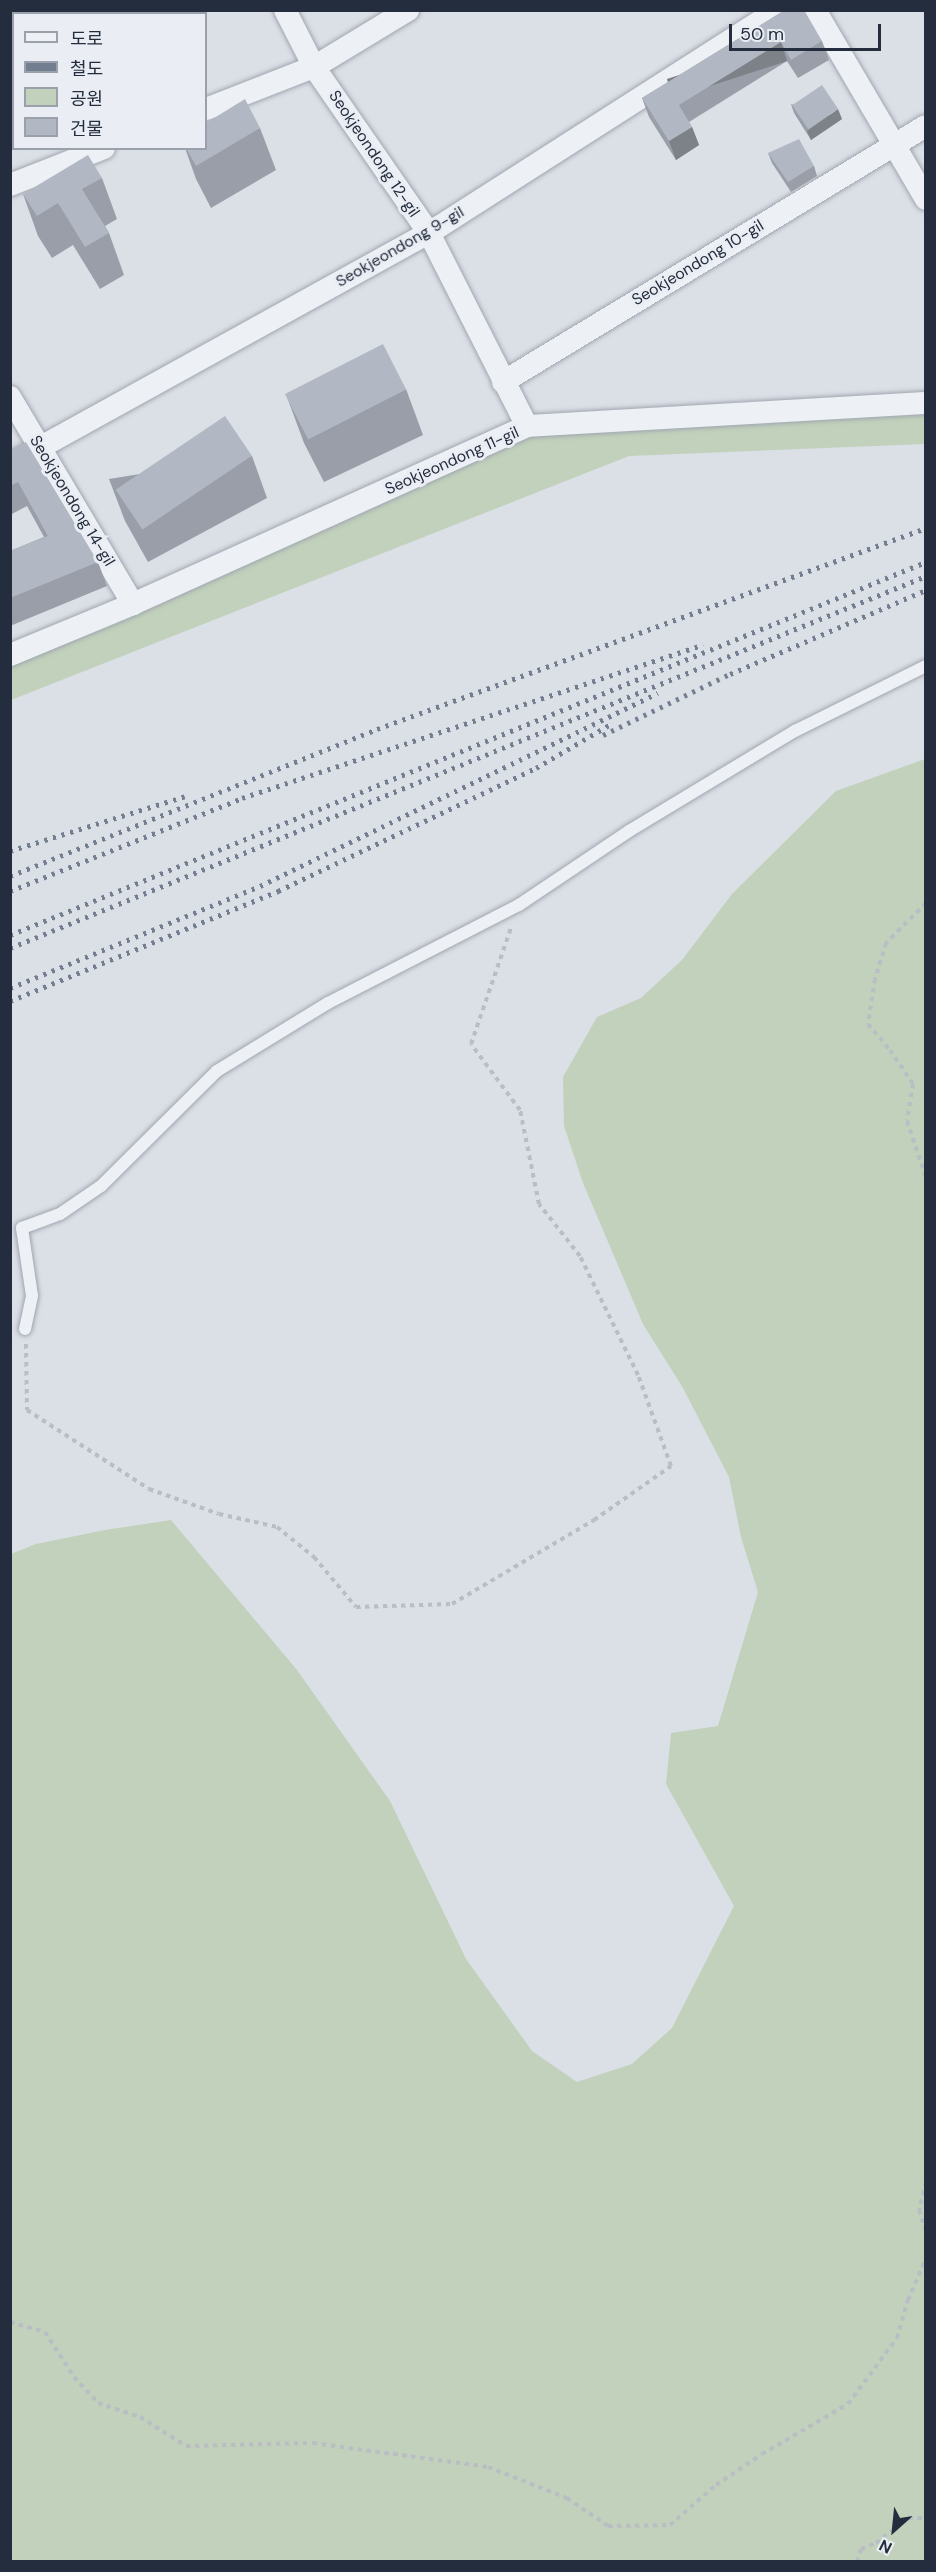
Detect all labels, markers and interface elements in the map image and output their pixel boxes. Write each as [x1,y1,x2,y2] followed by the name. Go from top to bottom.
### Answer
[12,12,207,150] legend
[732,12,884,50] scale bar
[740,22,784,46] text: 50 m
[70,27,103,51] text: 도로
[70,57,103,81] text: 철도
[70,87,103,111] text: 공원
[324,87,424,221] street label: Seokjeondong 12-gil
[70,117,103,141] text: 건물
[333,203,467,291] street label: Seokjeondong 9-gil
[629,216,767,310] street label: Seokjeondong 10-gil
[382,423,522,499] street label: Seokjeondong 11-gil
[25,432,119,570] street label: Seokjeondong 14-gil
[864,2500,924,2560] north arrow
[876,2534,896,2558] text: N

